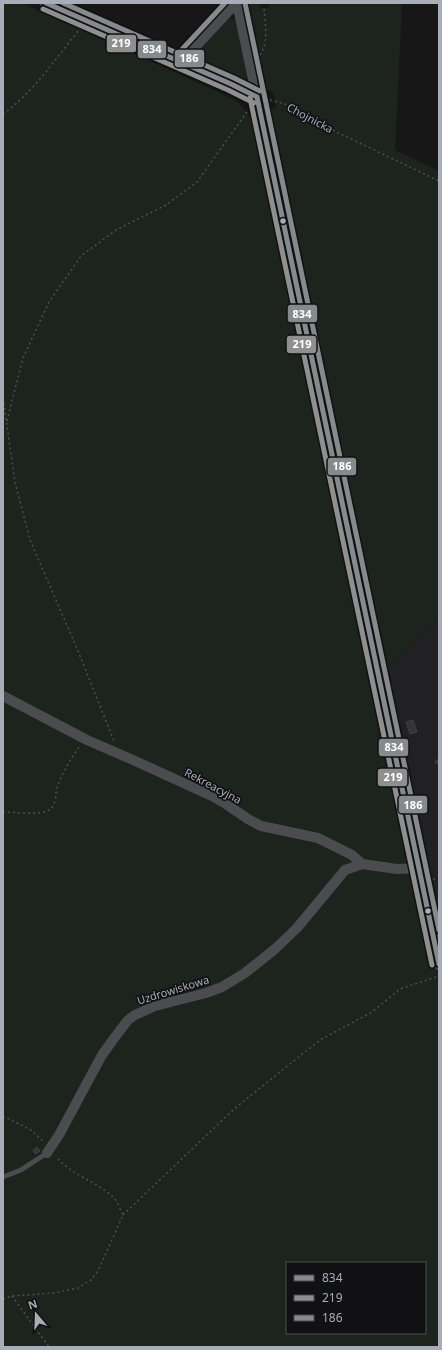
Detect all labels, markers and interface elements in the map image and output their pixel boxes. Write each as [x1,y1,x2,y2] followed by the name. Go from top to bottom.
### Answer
[106,34,137,53] line badge: 219
[112,35,130,50] text: 219
[137,40,167,59] line badge: 834
[143,41,162,56] text: 834
[174,49,205,68] line badge: 186
[180,50,198,65] text: 186
[285,99,336,136] street label: Chojnicka
[278,216,288,226] unlabelled marker
[287,304,318,323] line badge: 834
[293,306,312,321] text: 834
[286,335,317,354] line badge: 219
[293,336,311,351] text: 219
[327,457,357,476] line badge: 186
[333,458,351,473] text: 186
[378,738,409,757] line badge: 834
[385,739,404,754] text: 834
[182,764,244,807] street label: Rekreacyjna
[377,768,408,787] line badge: 219
[384,769,402,784] text: 219
[398,795,428,814] line badge: 186
[404,797,422,812] text: 186
[423,906,433,916] unlabelled marker
[135,971,211,1008] street label: Uzdrowiskowa
[286,1262,426,1334] legend
[322,1269,343,1286] text: 834
[322,1289,343,1306] text: 219
[16,1294,56,1334] north arrow
[26,1296,39,1313] text: N
[322,1309,343,1326] text: 186

